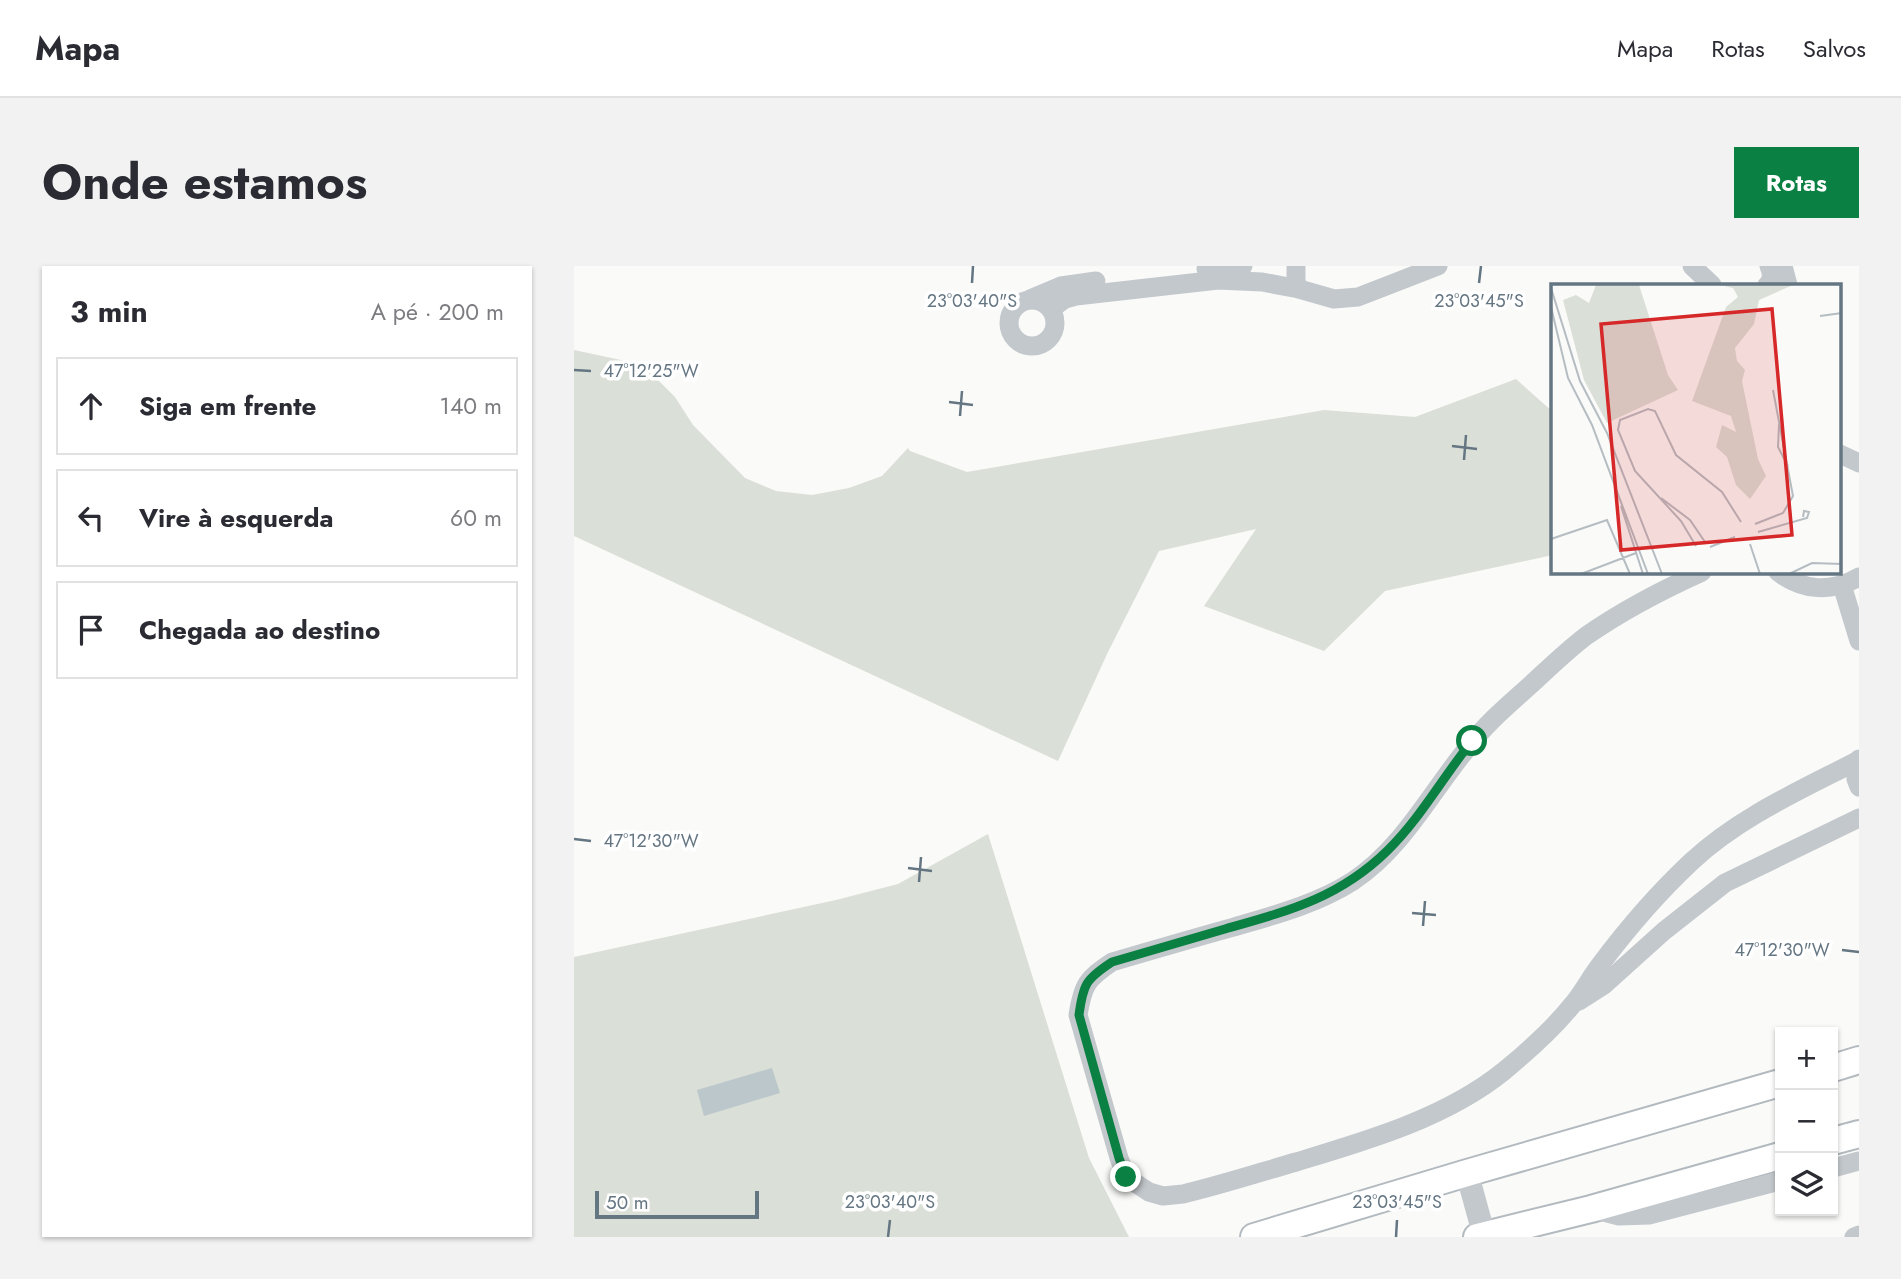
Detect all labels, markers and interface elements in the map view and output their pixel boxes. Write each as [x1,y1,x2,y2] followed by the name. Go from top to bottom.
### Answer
[35,25,120,72] text: Mapa
[1617,31,1673,66] text: Mapa
[1711,31,1765,66] text: Rotas
[1803,31,1866,66] text: Salvos
[42,147,367,217] text: Onde estamos
[1734,147,1859,218] button: Rotas
[1551,284,1842,574] inset map
[927,288,1017,314] text: 23°03'40"S
[1434,288,1524,314] text: 23°03'45"S
[70,290,148,333] text: 3 min
[371,295,504,329] text: A pé · 200 m
[603,358,699,384] text: 47°12'25"W
[72,387,110,425] icon: ahead
[139,387,316,425] text: Siga em frente
[440,389,502,423] text: 140 m
[72,499,110,537] icon: left
[139,499,334,537] text: Vire à esquerda
[450,501,502,535] text: 60 m
[72,611,110,649] icon: arrive
[139,611,380,649] text: Chegada ao destino
[1456,725,1487,756] route start
[603,828,699,854] text: 47°12'30"W
[1734,937,1830,963] text: 47°12'30"W
[1775,1027,1838,1216] map controls
[1775,1027,1838,1090] button: +
[1775,1090,1838,1153] button: −
[1775,1153,1838,1216] button: layers
[1110,1161,1141,1192] route end
[595,1188,760,1220] scale bar
[606,1189,649,1216] text: 50 m
[845,1189,935,1215] text: 23°03'40"S
[1352,1189,1442,1215] text: 23°03'45"S

